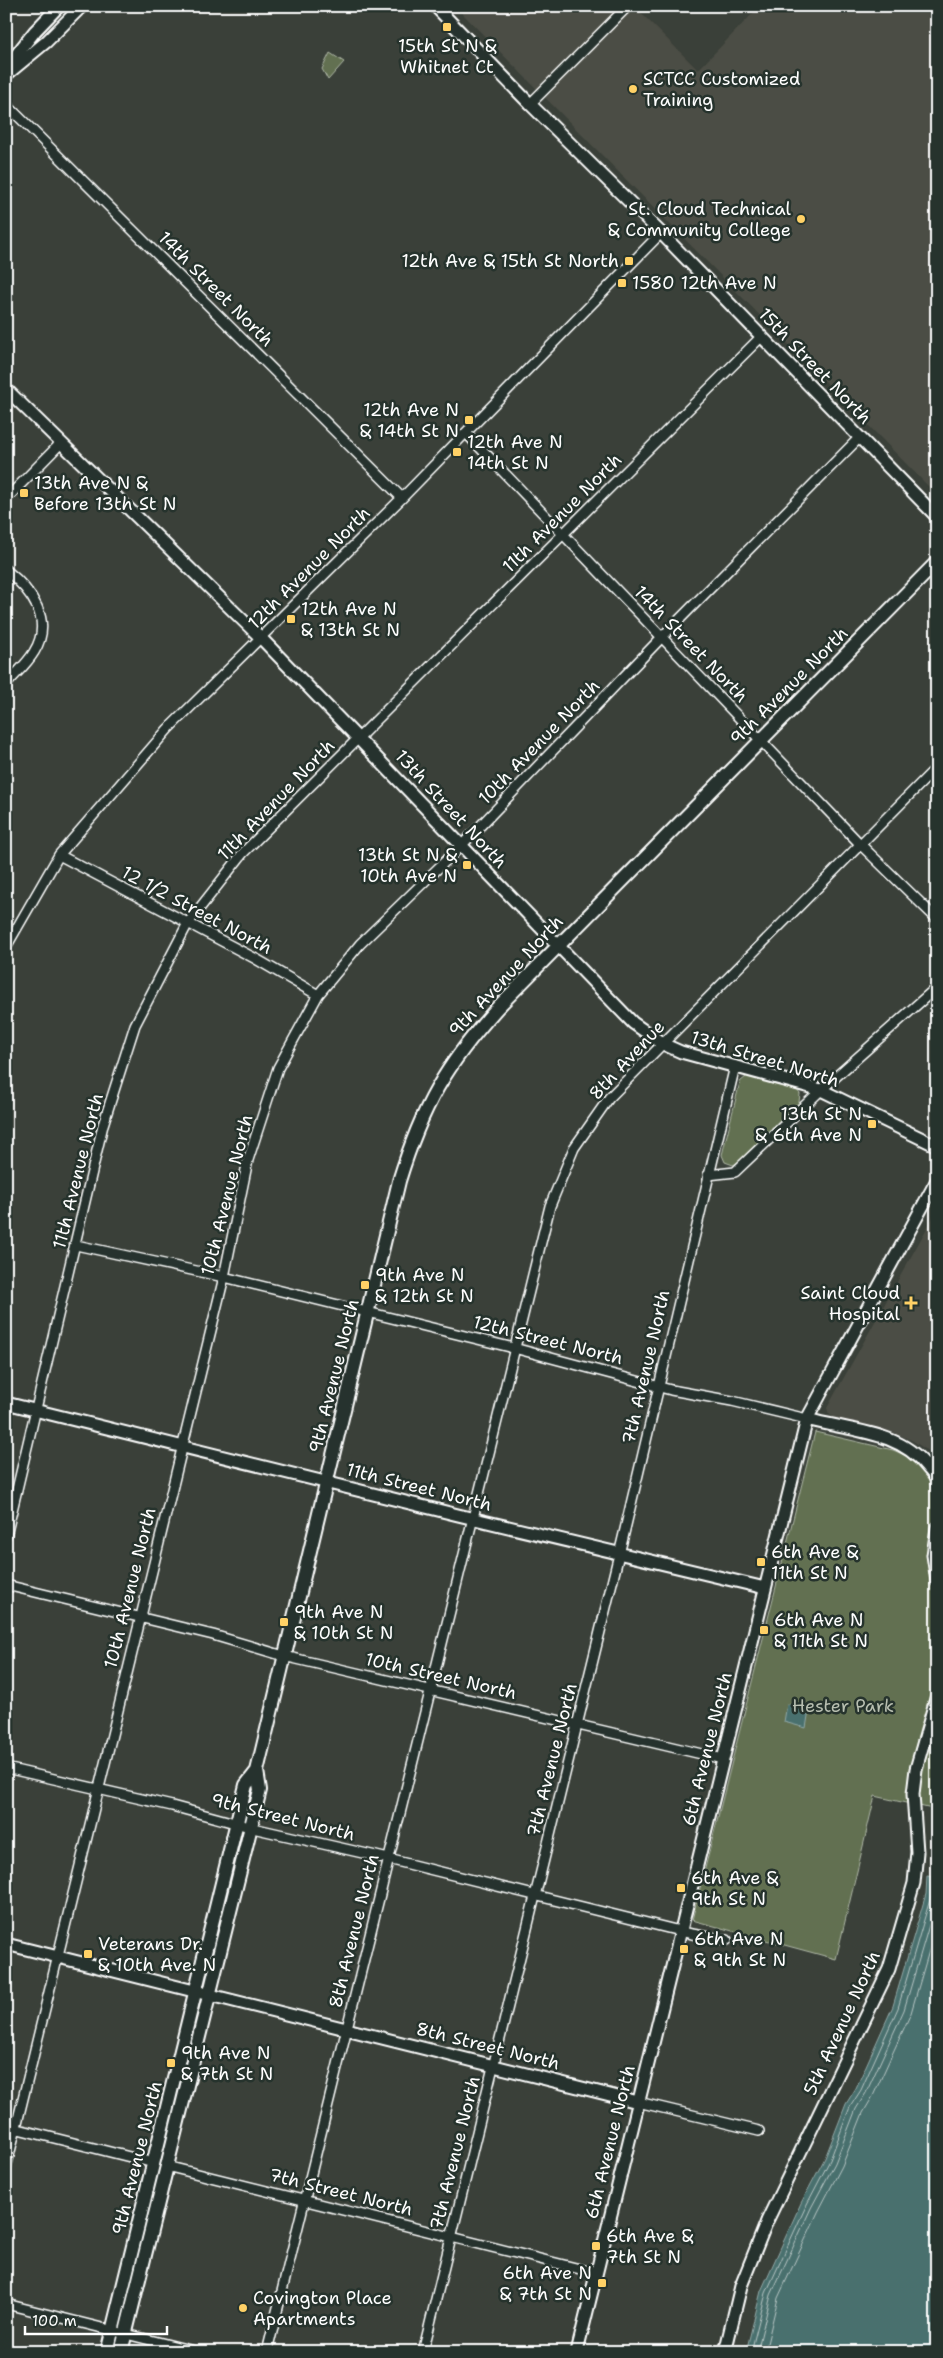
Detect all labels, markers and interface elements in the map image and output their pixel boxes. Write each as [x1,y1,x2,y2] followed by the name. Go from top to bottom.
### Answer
[441,21,453,33] marker: 15th St N & Whitnet Ct
[398,34,497,79] place label: 15th St N & Whitnet Ct
[643,67,800,112] place label: SCTCC Customized Training
[627,83,639,95] marker: SCTCC Customized Training
[608,197,792,242] place label: St. Cloud Technical & Community College
[795,213,807,225] marker: St. Cloud Technical & Community College
[153,226,279,352] street label: 14th Street North
[401,249,619,273] place label: 12th Ave & 15th St North
[623,255,635,267] marker: 12th Ave & 15th St North
[632,271,777,295] place label: 1580 12th Ave N
[616,277,628,289] marker: 1580 12th Ave N
[753,303,877,429] street label: 15th Street North
[360,398,459,443] place label: 12th Ave N & 14th St N
[463,414,475,426] marker: 12th Ave N & 14th St N
[467,430,563,475] place label: 12th Ave N 14th St N
[451,446,463,458] marker: 12th Ave N 14th St N
[497,448,627,578] street label: 11th Avenue North
[34,471,177,516] place label: 13th Ave N & Before 13th St N
[18,487,30,499] marker: 13th Ave N & Before 13th St N
[242,501,376,635] street label: 12th Avenue North
[629,580,753,708] street label: 14th Street North
[301,597,400,642] place label: 12th Ave N & 13th St N
[285,613,297,625] marker: 12th Ave N & 13th St N
[725,622,853,750] street label: 9th Avenue North
[473,674,605,810] street label: 10th Avenue North
[212,734,340,866] street label: 11th Avenue North
[390,744,512,874] street label: 13th Street North
[358,843,458,888] place label: 13th St N & 10th Ave N
[461,859,473,871] marker: 13th St N & 10th Ave N
[118,860,276,960] street label: 12 1/2 Street North
[443,910,569,1042] street label: 9th Avenue North
[584,1015,670,1105] street label: 8th Avenue
[688,1025,842,1093] street label: 13th Street North
[47,1091,109,1251] street label: 11th Avenue North
[755,1102,862,1147] place label: 13th St N & 6th Ave N
[195,1112,259,1278] street label: 10th Avenue North
[866,1118,878,1130] marker: 13th St N & 6th Ave N
[375,1263,474,1308] place label: 9th Ave N & 12th St N
[359,1279,371,1291] marker: 9th Ave N & 12th St N
[801,1281,901,1326] place label: Saint Cloud Hospital
[617,1287,675,1447] street label: 7th Avenue North
[303,1296,365,1456] street label: 9th Avenue North
[904,1296,918,1310] marker: Saint Cloud Hospital
[471,1310,625,1370] street label: 12th Street North
[344,1457,494,1517] street label: 11th Street North
[98,1505,162,1671] street label: 10th Avenue North
[771,1540,859,1585] place label: 6th Ave & 11th St N
[755,1556,767,1568] marker: 6th Ave & 11th St N
[294,1600,394,1645] place label: 9th Ave N & 10th St N
[774,1608,868,1653] place label: 6th Ave N & 11th St N
[278,1616,290,1628] marker: 9th Ave N & 10th St N
[758,1624,770,1636] marker: 6th Ave N & 11th St N
[363,1647,519,1705] street label: 10th Street North
[676,1670,738,1828] street label: 6th Avenue North
[521,1680,583,1840] street label: 7th Avenue North
[792,1694,894,1718] park label: Hester Park
[209,1788,357,1846] street label: 9th Street North
[323,1852,385,2010] street label: 8th Avenue North
[691,1866,779,1911] place label: 6th Ave & 9th St N
[675,1882,687,1894] marker: 6th Ave & 9th St N
[694,1927,786,1972] place label: 6th Ave N & 9th St N
[98,1932,216,1977] place label: Veterans Dr. & 10th Ave. N
[678,1943,690,1955] marker: 6th Ave N & 9th St N
[798,1947,886,2099] street label: 5th Avenue North
[82,1948,94,1960] marker: Veterans Dr. & 10th Ave. N
[414,2017,562,2075] street label: 8th Street North
[181,2041,273,2086] place label: 9th Ave N & 7th St N
[165,2057,177,2069] marker: 9th Ave N & 7th St N
[579,2063,641,2221] street label: 6th Avenue North
[424,2073,486,2233] street label: 7th Avenue North
[106,2078,168,2238] street label: 9th Avenue North
[267,2163,415,2221] street label: 7th Street North
[606,2224,694,2269] place label: 6th Ave & 7th St N
[590,2240,602,2252] marker: 6th Ave & 7th St N
[500,2261,592,2306] place label: 6th Ave N & 7th St N
[596,2277,608,2289] marker: 6th Ave N & 7th St N
[253,2286,392,2331] place label: Covington Place Apartments
[237,2302,249,2314] marker: Covington Place Apartments
[25,2303,168,2335] scale bar
[32,2311,77,2331] text: 100 m

